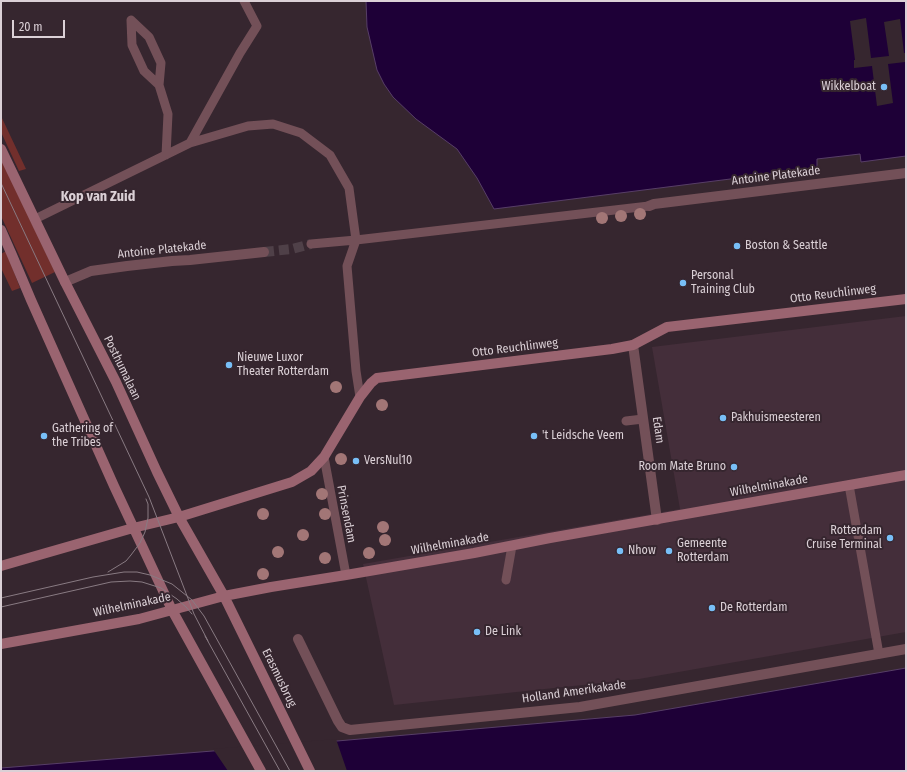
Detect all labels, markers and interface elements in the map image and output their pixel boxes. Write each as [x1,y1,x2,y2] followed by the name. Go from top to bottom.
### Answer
[14,12,67,38] scale bar
[19,20,43,34] text: 20 m
[821,80,876,94] place label: Wikkelboat
[879,82,889,92] marker: Wikkelboat
[731,163,821,189] street label: Antoine Platekade
[61,189,135,205] district label: Kop van Zuid
[117,238,207,262] street label: Antoine Platekade
[745,239,827,253] place label: Boston & Seattle
[732,241,742,251] marker: Boston & Seattle
[691,269,755,297] place label: Personal Training Club
[678,278,688,288] marker: Personal Training Club
[789,282,877,306] street label: Otto Reuchlinweg
[100,333,144,403] street label: Posthumalaan
[471,336,559,360] street label: Otto Reuchlinweg
[237,351,329,379] place label: Nieuwe Luxor Theater Rotterdam
[224,360,234,370] marker: Nieuwe Luxor Theater Rotterdam
[731,411,821,425] place label: Pakhuismeesteren
[718,413,728,423] marker: Pakhuismeesteren
[649,416,667,444] street label: Edam
[52,422,113,450] place label: Gathering of the Tribes
[542,429,624,443] place label: 't Leidsche Veem
[39,431,49,441] marker: Gathering of the Tribes
[529,431,539,441] marker: 't Leidsche Veem
[364,454,412,468] place label: VersNul10
[351,456,361,466] marker: VersNul10
[638,460,726,474] place label: Room Mate Bruno
[729,462,739,472] marker: Room Mate Bruno
[729,472,809,500] street label: Wilhelminakade
[333,484,359,544] street label: Prinsendam
[806,524,882,552] place label: Rotterdam Cruise Terminal
[410,530,490,558] street label: Wilhelminakade
[885,533,895,543] marker: Rotterdam Cruise Terminal
[677,537,729,565] place label: Gemeente Rotterdam
[628,544,656,558] place label: Nhow
[615,546,625,556] marker: Nhow
[664,546,674,556] marker: Gemeente Rotterdam
[92,590,172,620] street label: Wilhelminakade
[720,601,787,615] place label: De Rotterdam
[707,603,717,613] marker: De Rotterdam
[485,625,521,639] place label: De Link
[472,627,482,637] marker: De Link
[259,646,299,710] street label: Erasmusbrug
[521,678,627,706] street label: Holland Amerikakade

